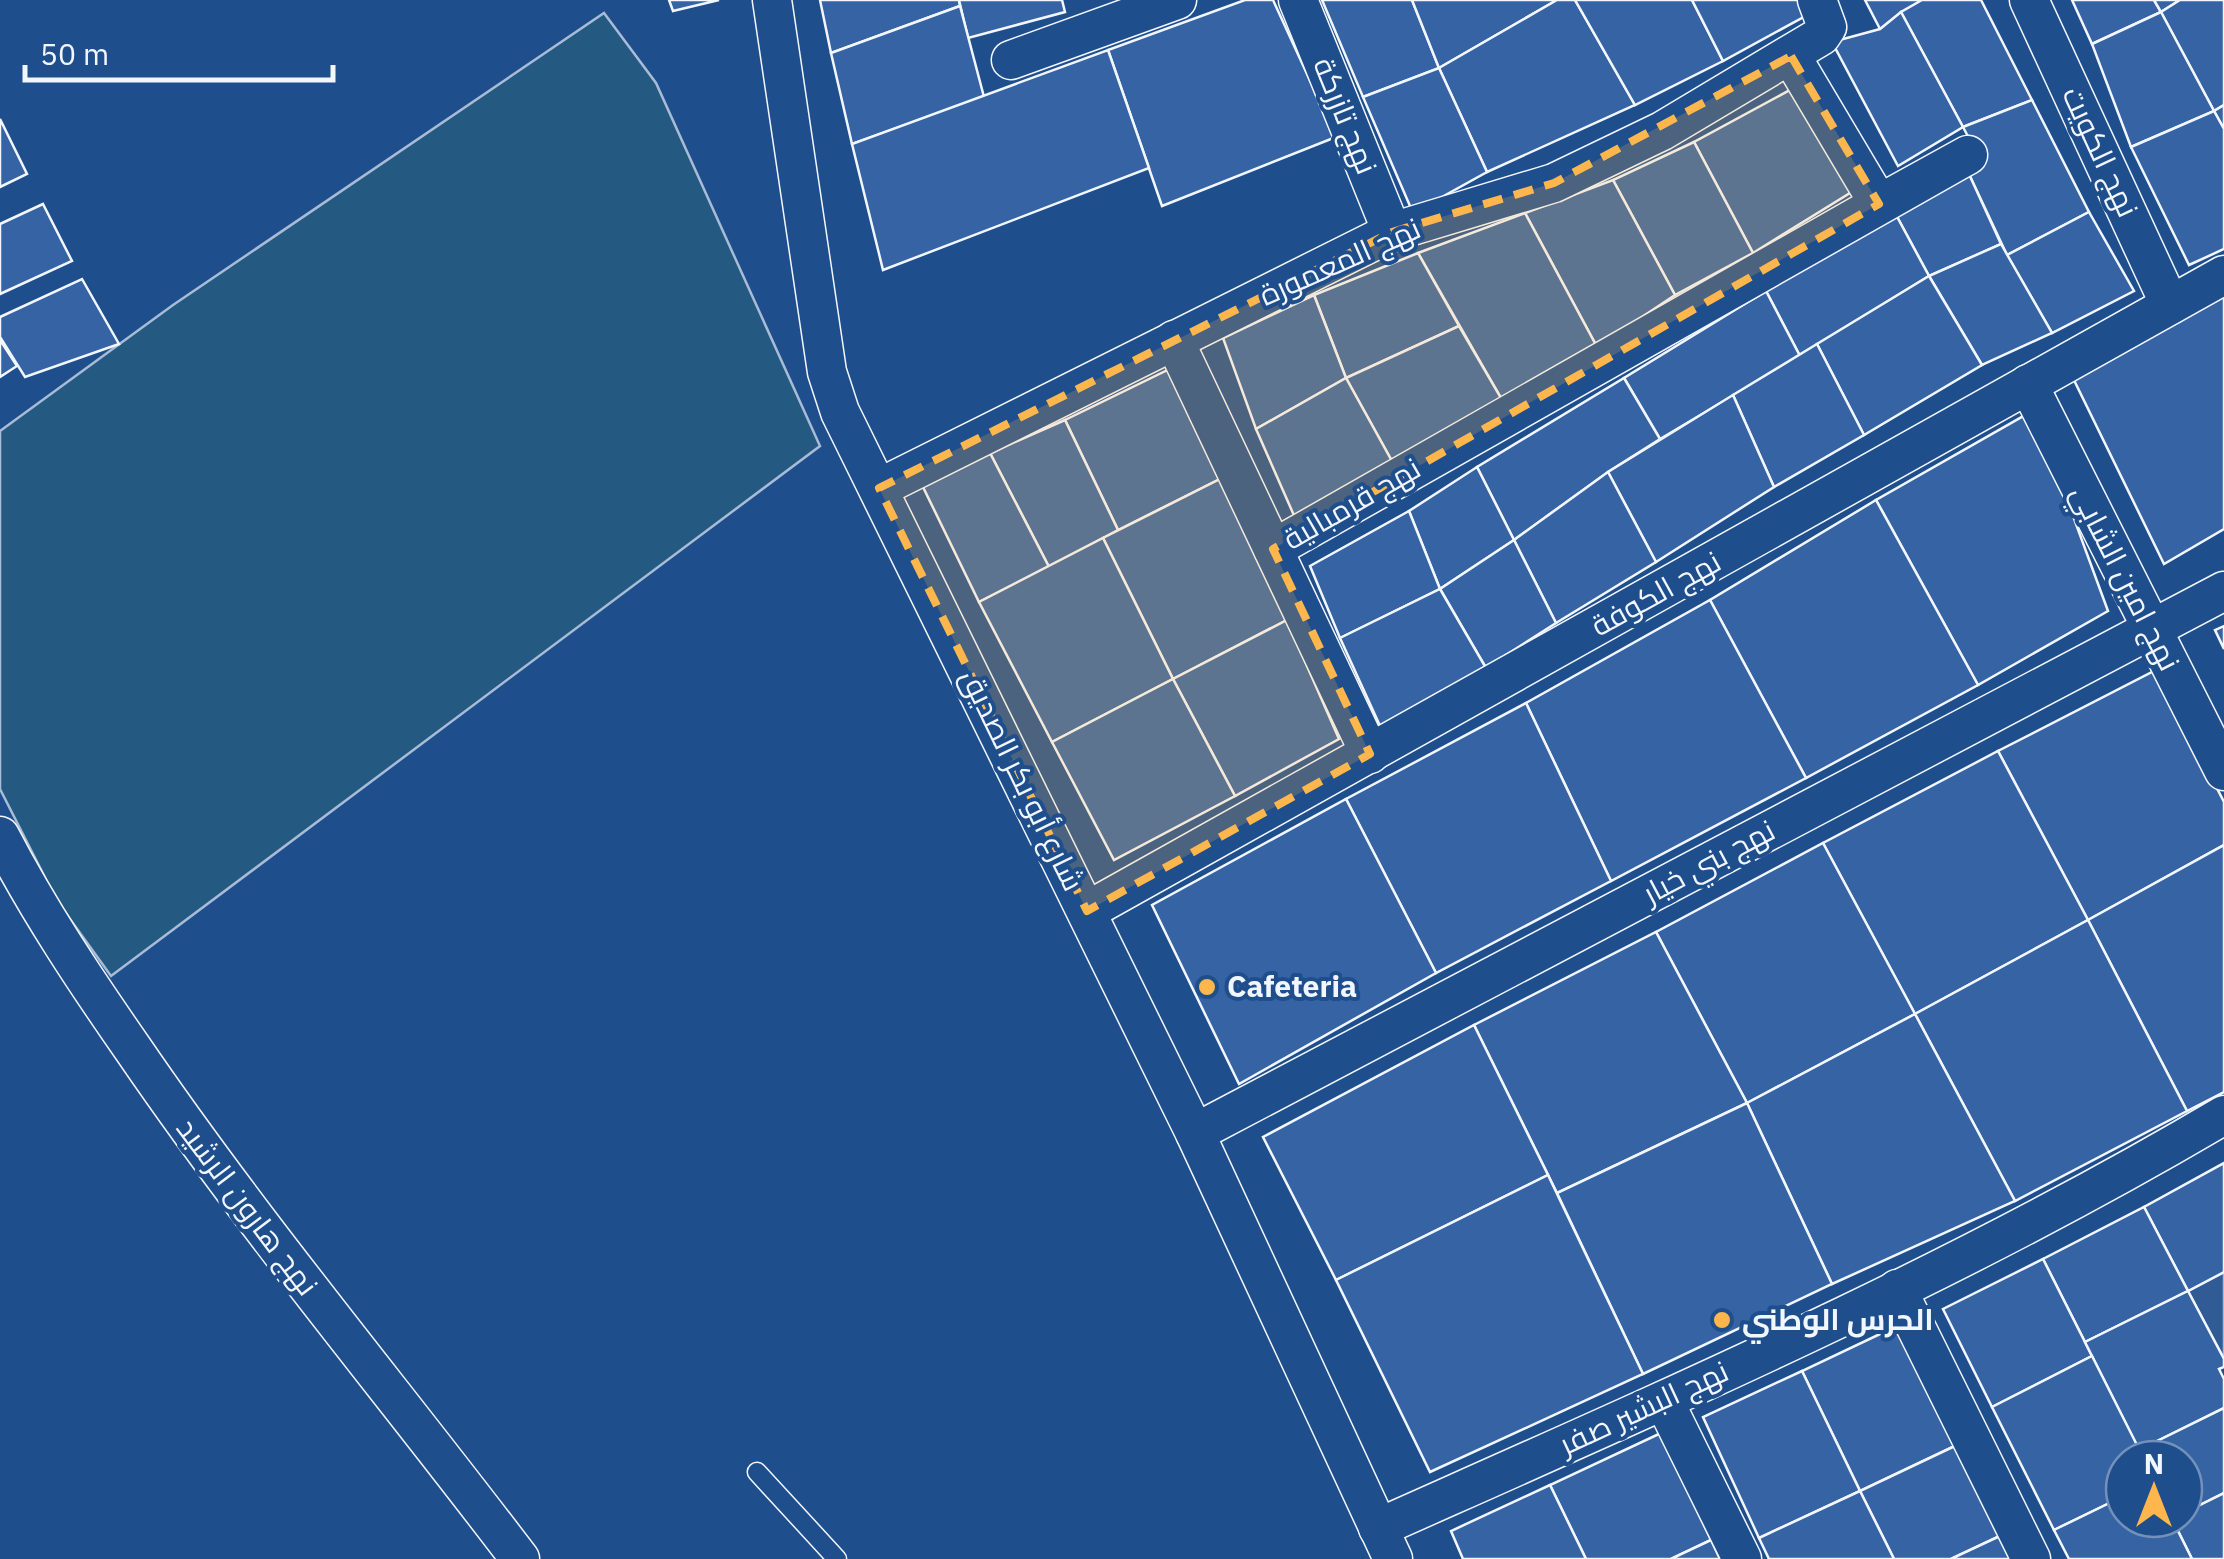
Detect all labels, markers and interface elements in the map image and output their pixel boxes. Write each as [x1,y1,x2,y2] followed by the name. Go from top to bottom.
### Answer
[25,20,332,82] scale bar
[40,34,109,73] text: 50 m
[1304,51,1387,180] street label: نهج تازركة
[2052,80,2149,224] street label: نهج الكويت
[1253,208,1427,315] street label: نهج المعمورة
[1276,448,1428,559] street label: نهج قرمبالية
[2058,478,2190,679] street label: نهج امين الشابي
[1583,541,1728,646] street label: نهج الكوفة
[951,662,1094,898] street label: شارع أبو بكر الصديق
[1634,810,1784,917] street label: نهج بني خيار
[1227,966,1357,1005] place label: Cafeteria
[1196,976,1218,998] marker: Cafeteria
[167,1109,328,1304] street label: نهج هارون الرشيد
[1742,1299,1934,1344] place label: الحرس الوطني
[1711,1309,1733,1331] marker: الحرس الوطني
[1551,1350,1735,1466] street label: نهج البشير صفر
[2104,1439,2204,1539] north arrow
[2144,1445,2164,1482] text: N

